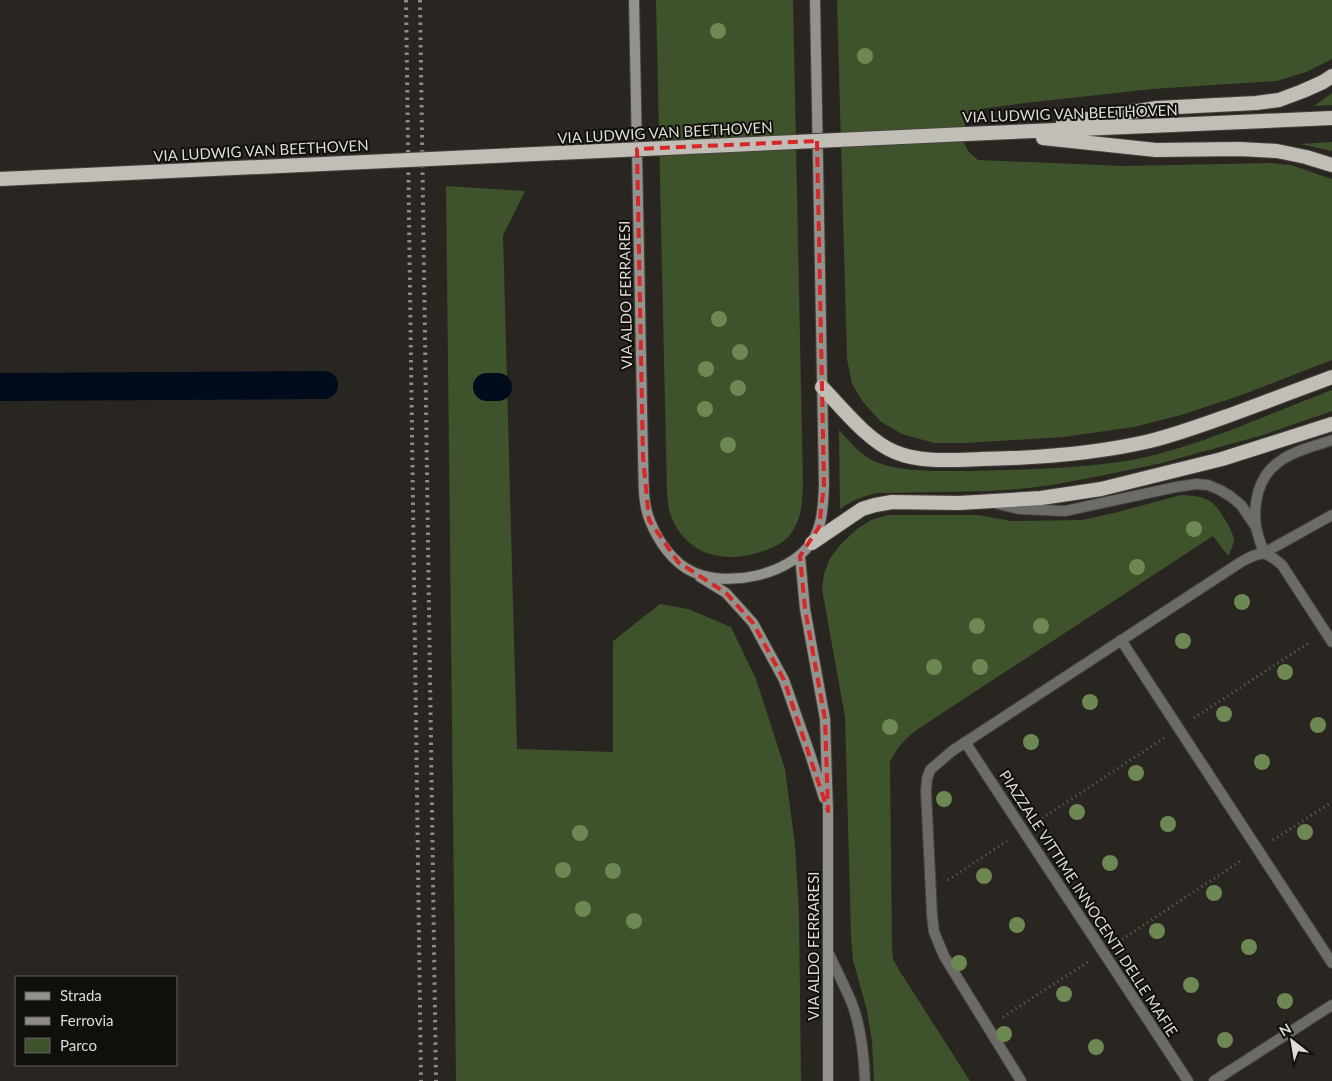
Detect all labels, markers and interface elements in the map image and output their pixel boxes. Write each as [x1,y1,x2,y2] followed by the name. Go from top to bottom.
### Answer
[962,100,1178,126] street label: VIA LUDWIG VAN BEETHOVEN
[557,117,773,147] street label: VIA LUDWIG VAN BEETHOVEN
[153,135,369,165] street label: VIA LUDWIG VAN BEETHOVEN
[615,220,635,370] street label: VIA ALDO FERRARESI
[996,767,1182,1039] street label: PIAZZALE VITTIME INNOCENTI DELLE MAFIE
[804,872,822,1020] street label: VIA ALDO FERRARESI
[15,976,178,1066] legend
[60,986,102,1004] text: Strada
[60,1011,113,1029] text: Ferrovia
[1267,1016,1317,1066] north arrow
[1276,1019,1294,1039] text: N
[60,1036,97,1054] text: Parco

